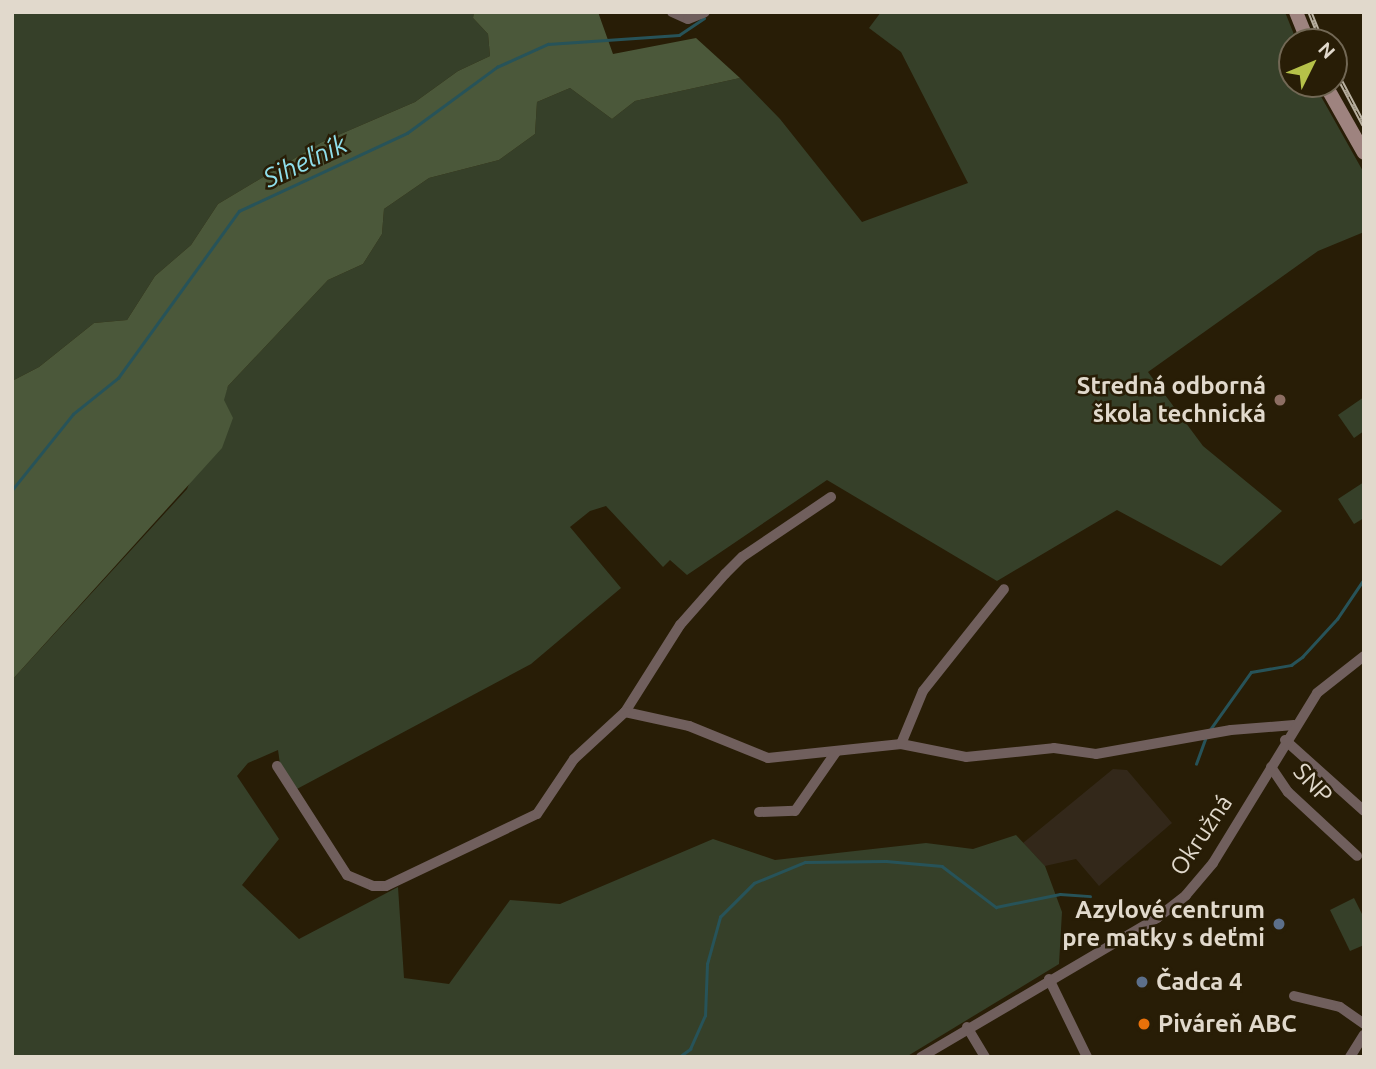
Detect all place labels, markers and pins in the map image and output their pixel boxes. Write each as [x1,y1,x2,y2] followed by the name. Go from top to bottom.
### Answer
[1077,372,1266,428] place label: Stredná odborná škola technická
[1272,392,1288,408] marker: Stredná odborná škola technická
[1062,896,1265,952] place label: Azylové centrum pre matky s deťmi
[1271,916,1287,932] marker: Azylové centrum pre matky s deťmi
[1156,968,1243,996] place label: Čadca 4
[1134,974,1150,990] marker: Čadca 4
[1158,1010,1297,1038] place label: Piváreň ABC
[1136,1016,1152,1032] marker: Piváreň ABC

